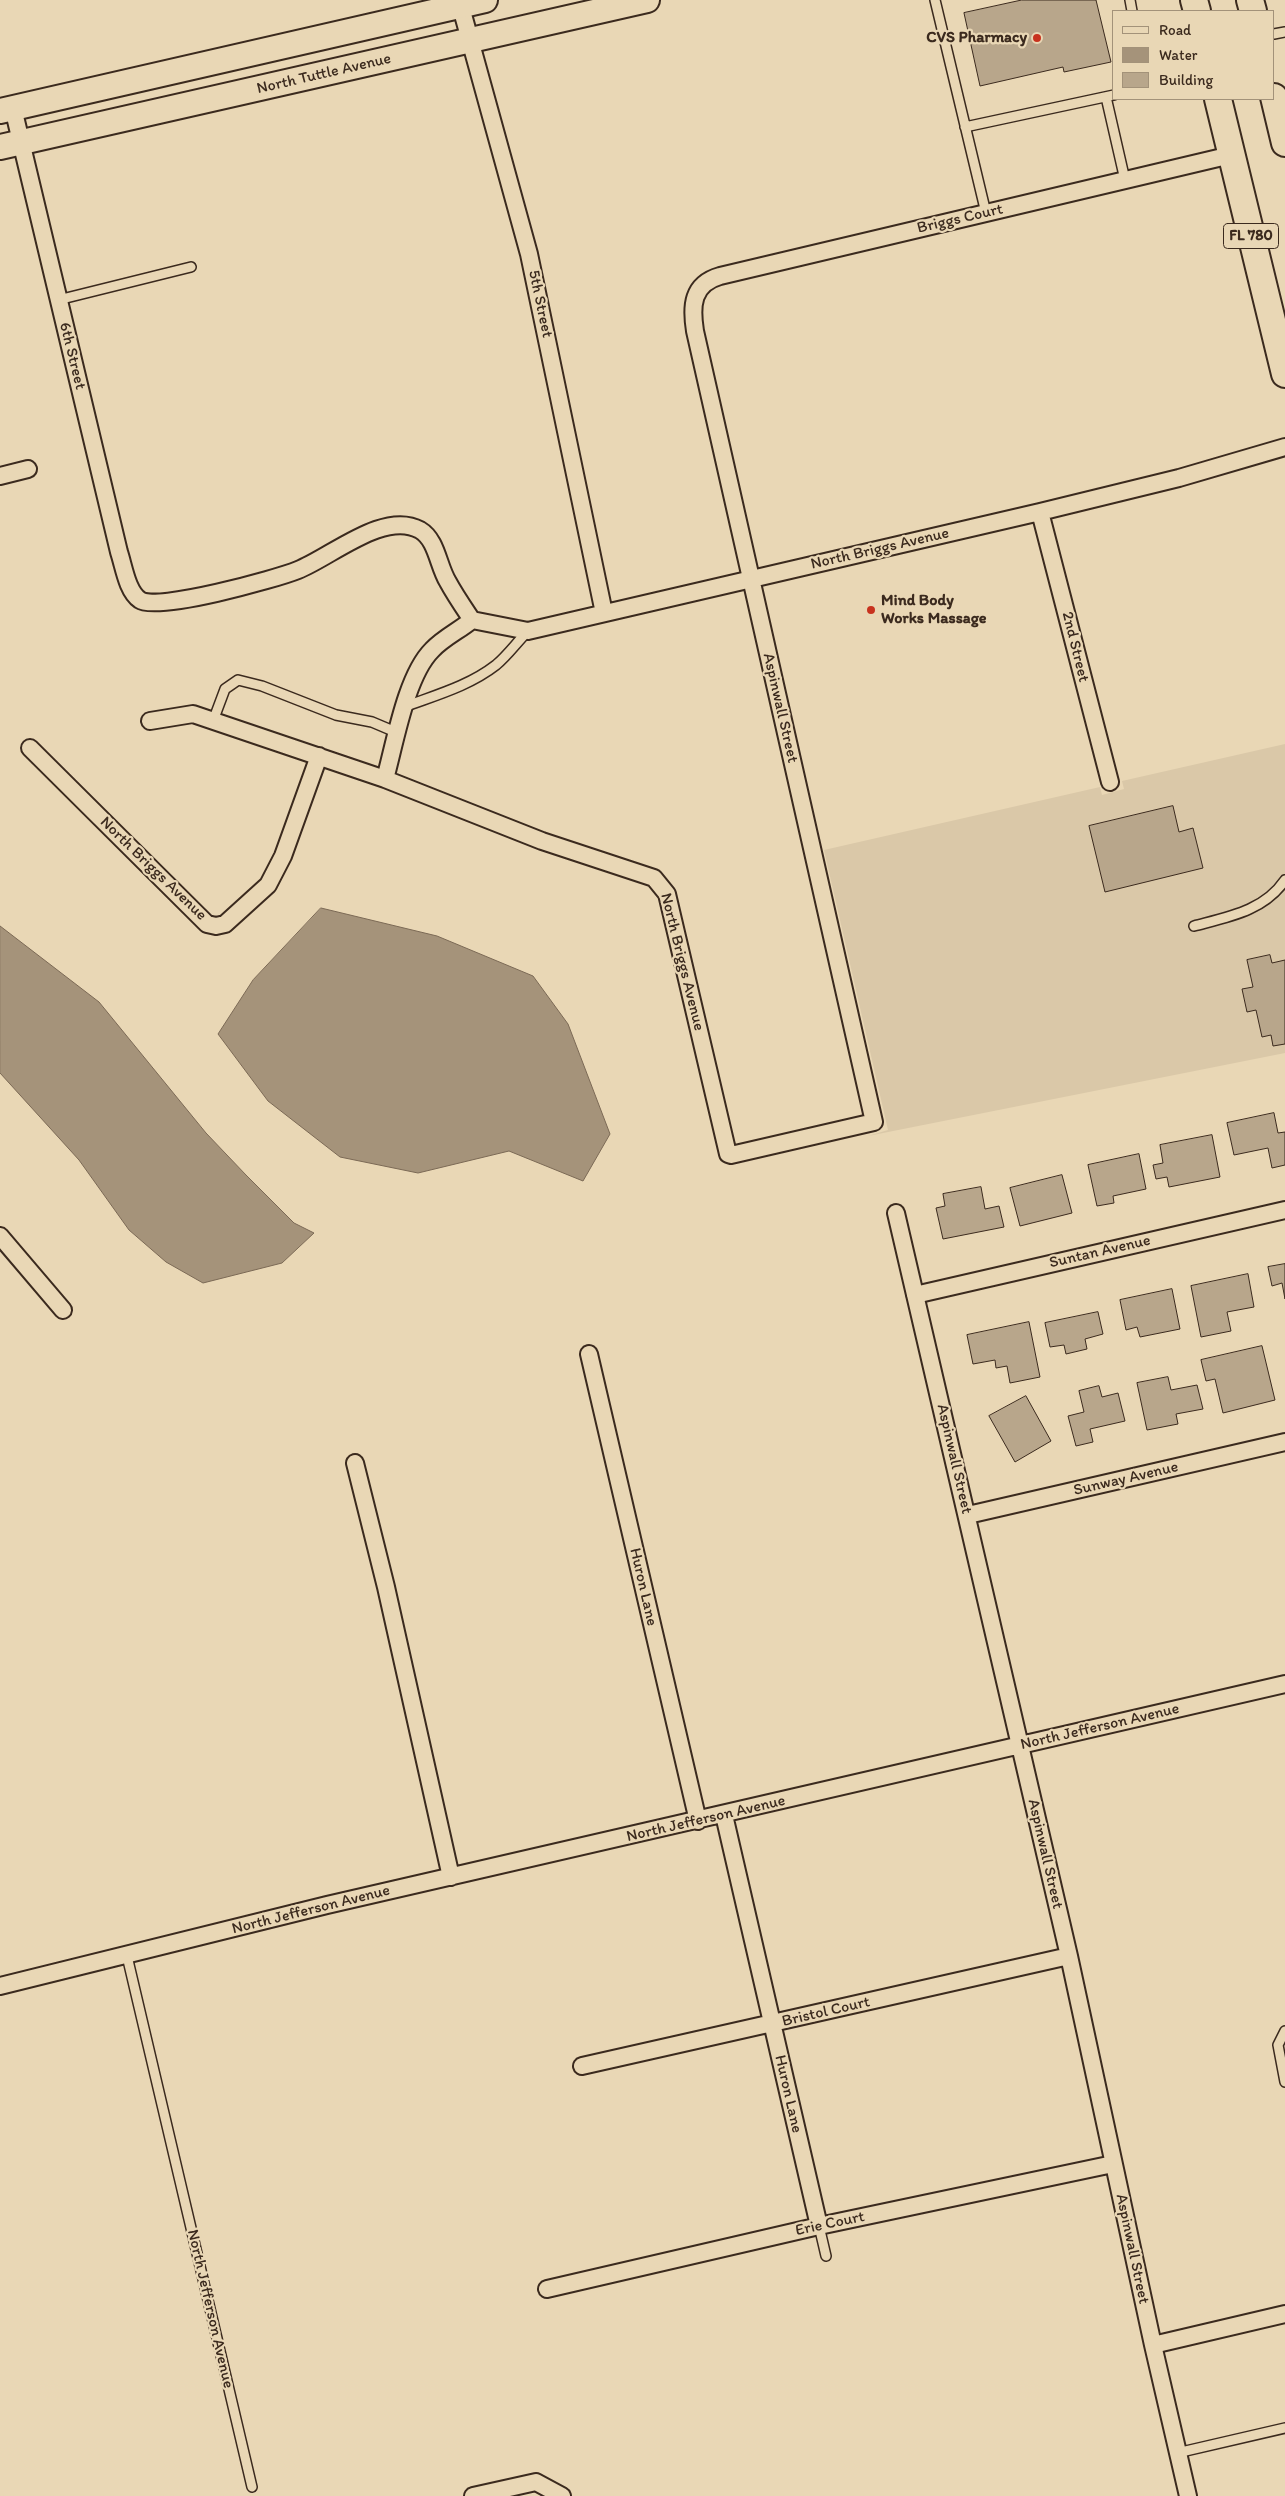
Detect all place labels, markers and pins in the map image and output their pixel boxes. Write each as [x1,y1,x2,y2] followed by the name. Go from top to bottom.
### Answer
[926,28,1027,48] place label: CVS Pharmacy
[1031,32,1043,44] marker: CVS Pharmacy
[881,591,987,629] place label: Mind Body Works Massage
[865,604,877,616] marker: Mind Body Works Massage

